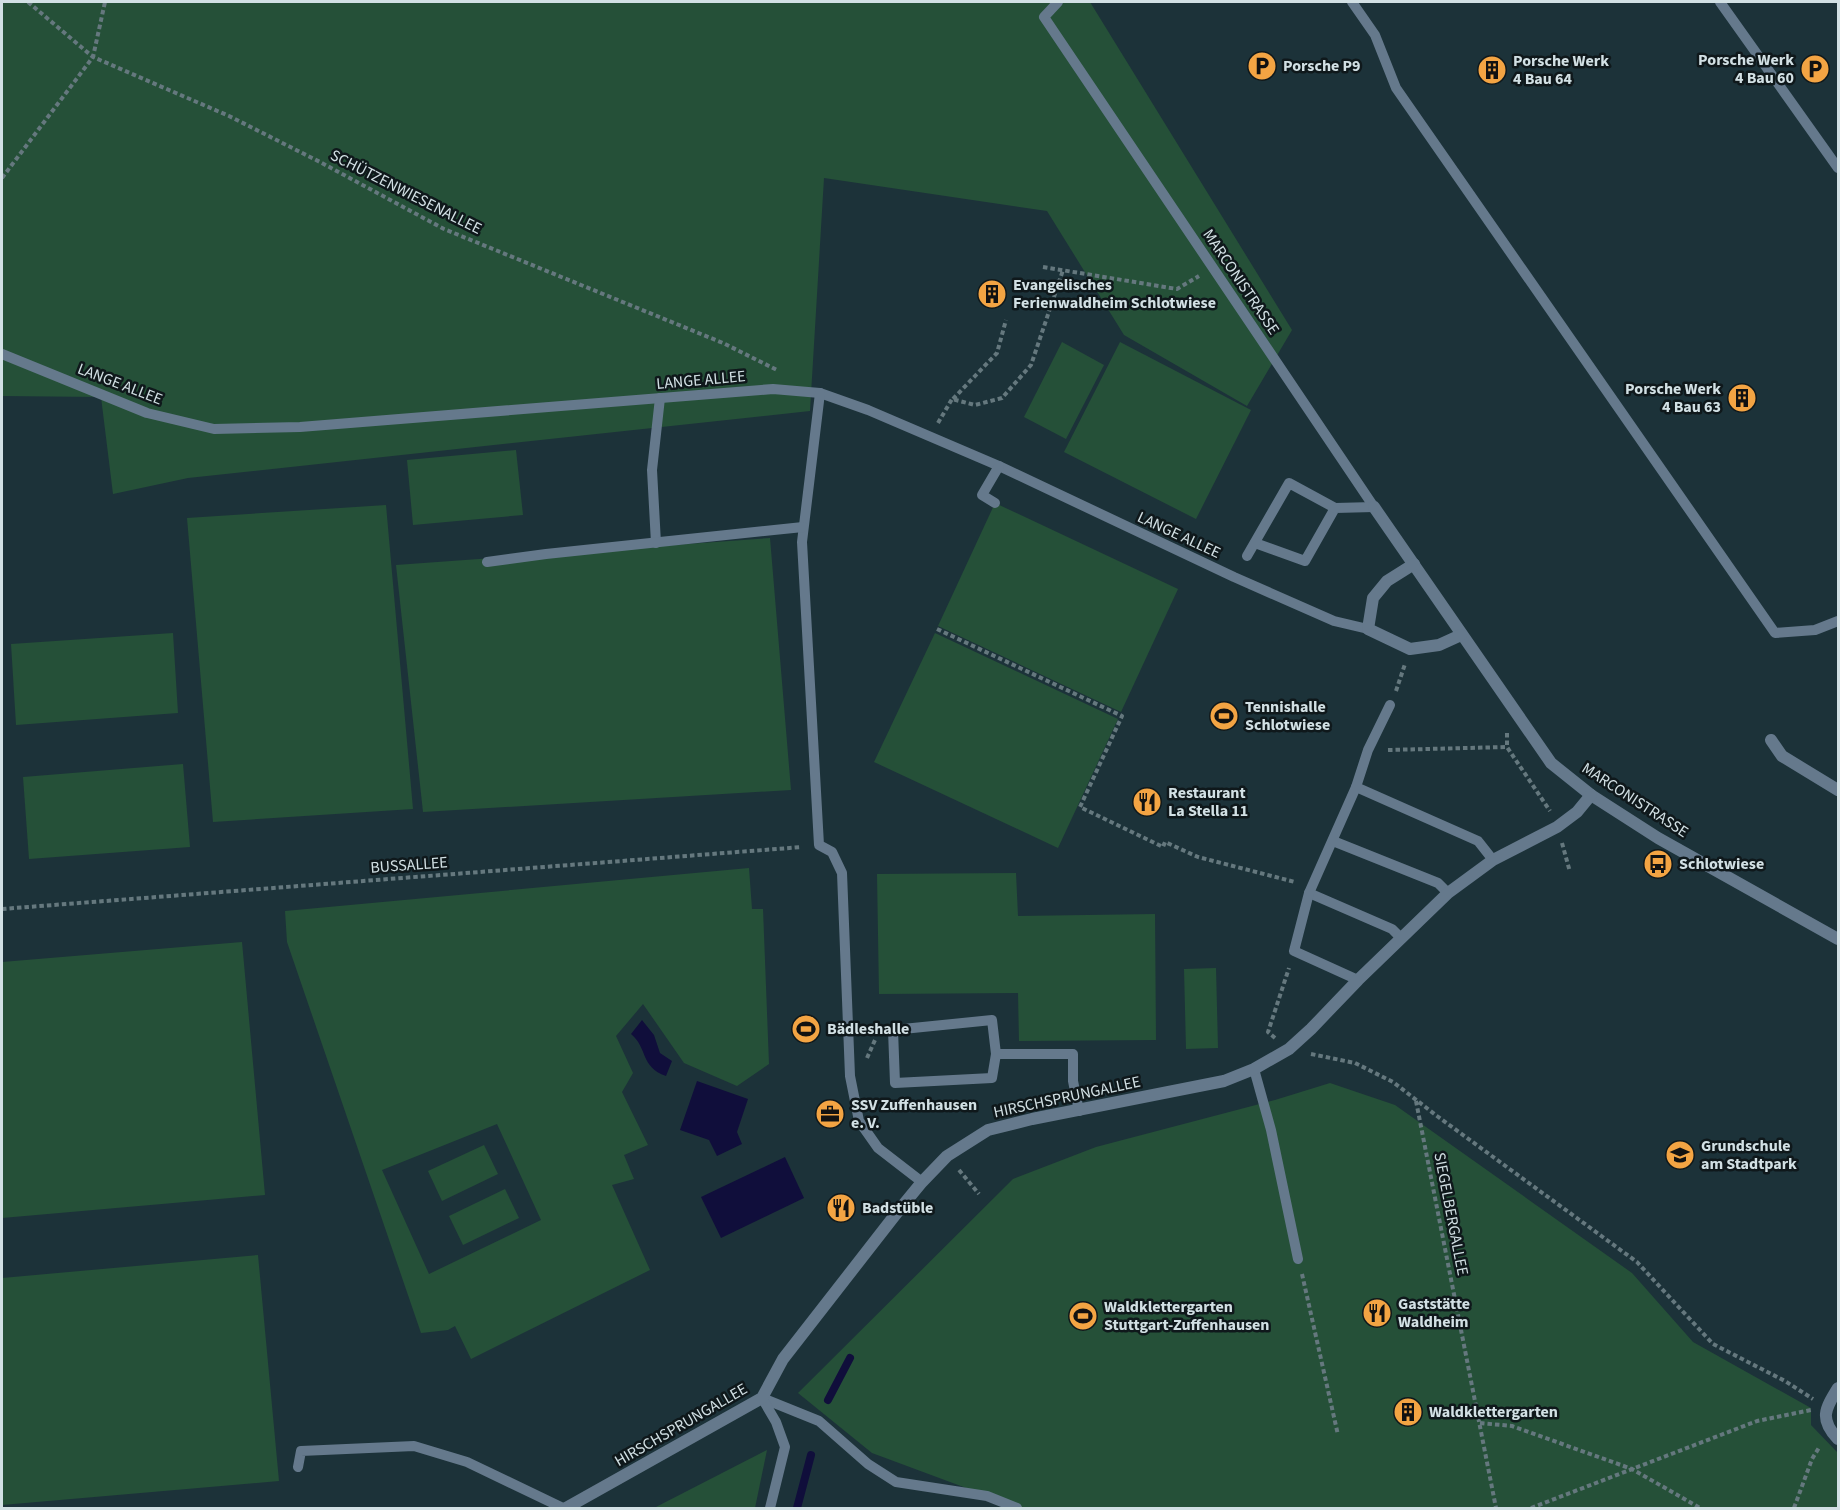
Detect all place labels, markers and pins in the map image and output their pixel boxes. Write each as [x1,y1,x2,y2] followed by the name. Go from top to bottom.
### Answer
[1698,49,1794,89] place label: Porsche Werk 4 Bau 60
[1246,50,1278,82] parking icon: Porsche P9
[1513,50,1609,90] place label: Porsche Werk 4 Bau 64
[1799,53,1831,85] parking icon: Porsche Werk 4 Bau 60
[1476,54,1508,86] building icon: Porsche Werk 4 Bau 64
[1283,55,1361,77] place label: Porsche P9
[1013,274,1216,314] place label: Evangelisches Ferienwaldheim Schlotwiese
[976,278,1008,310] building icon: Evangelisches Ferienwaldheim Schlotwiese
[1625,378,1721,418] place label: Porsche Werk 4 Bau 63
[1726,382,1758,414] building icon: Porsche Werk 4 Bau 63
[1245,696,1330,736] place label: Tennishalle Schlotwiese
[1208,700,1240,732] sports icon: Tennishalle Schlotwiese
[1168,782,1248,822] place label: Restaurant La Stella 11
[1131,786,1163,818] restaurant icon: Restaurant La Stella 11
[1642,848,1674,880] bus stop icon: Schlotwiese
[1679,853,1764,875] place label: Schlotwiese
[790,1013,822,1045] sports icon: Bädleshalle
[827,1018,909,1040] place label: Bädleshalle
[851,1094,977,1134] place label: SSV Zuffenhausen e. V.
[814,1098,846,1130] office icon: SSV Zuffenhausen e. V.
[1701,1135,1797,1175] place label: Grundschule am Stadtpark
[1664,1139,1696,1171] school or university icon: Grundschule am Stadtpark
[825,1192,857,1224] restaurant icon: Badstüble
[862,1197,933,1219] place label: Badstüble
[1398,1293,1470,1333] place label: Gaststätte Waldheim
[1104,1296,1270,1336] place label: Waldklettergarten Stuttgart-Zuffenhausen
[1361,1297,1393,1329] restaurant icon: Gaststätte Waldheim
[1067,1300,1099,1332] sports icon: Waldklettergarten Stuttgart-Zuffenhausen
[1392,1396,1424,1428] building icon: Waldklettergarten
[1429,1401,1558,1423] place label: Waldklettergarten

